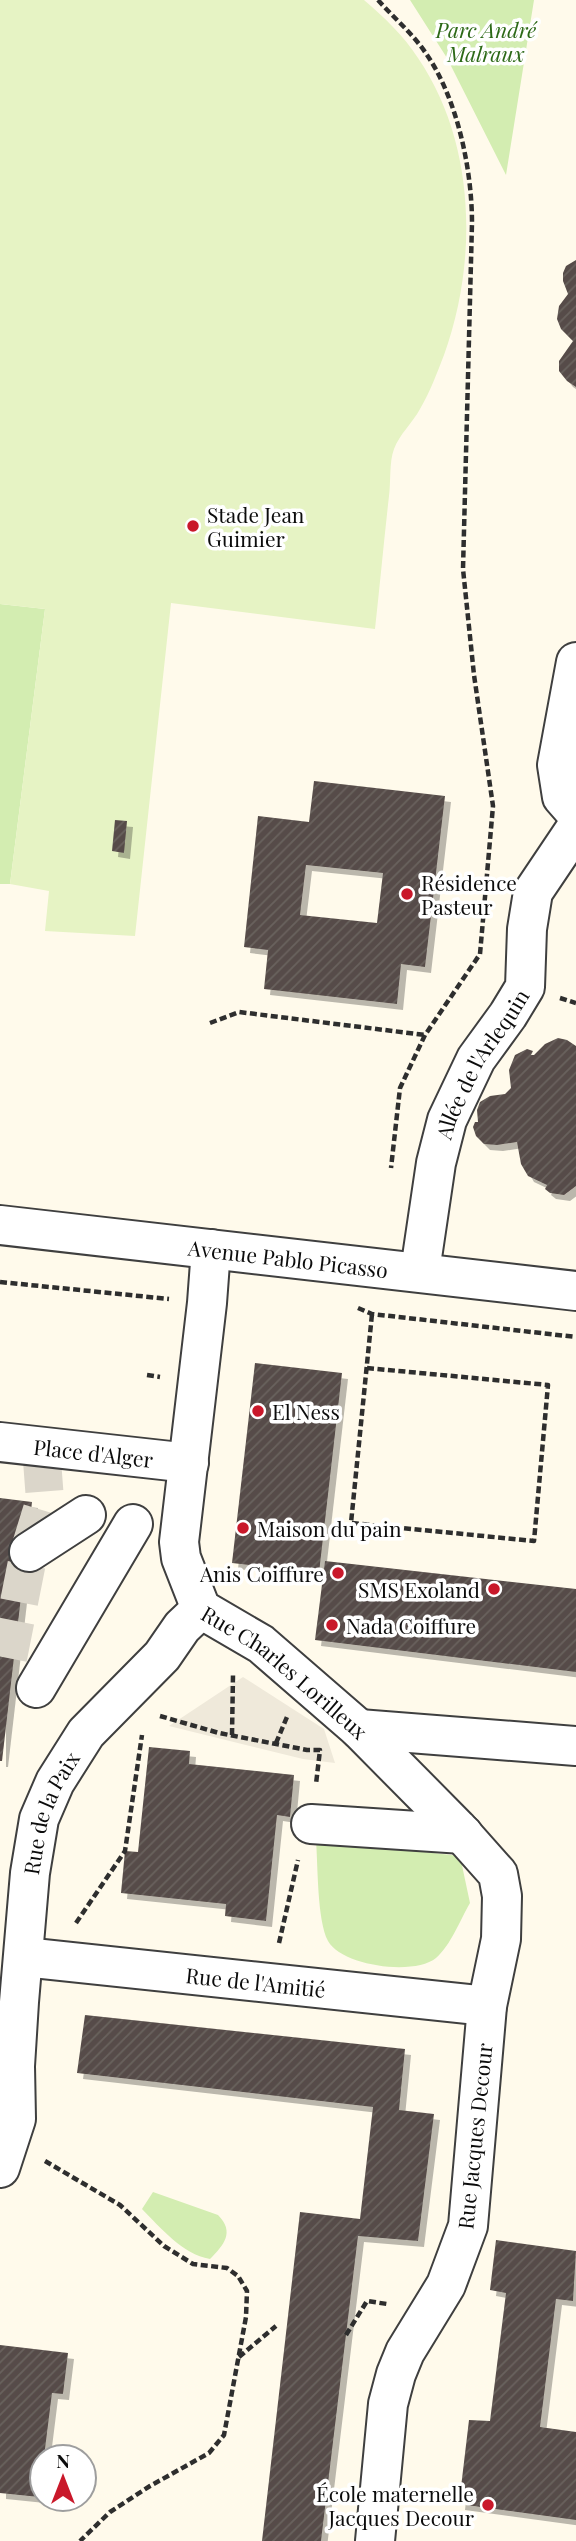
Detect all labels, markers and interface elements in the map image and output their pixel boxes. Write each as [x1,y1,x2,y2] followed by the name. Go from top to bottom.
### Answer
[435,15,538,67] park label: Parc André Malraux
[207,500,305,552] place label: Stade Jean Guimier
[185,518,201,534] marker: Stade Jean Guimier
[421,868,517,920] place label: Résidence Pasteur
[399,886,415,902] marker: Résidence Pasteur
[428,983,535,1143] street label: Allée de l'Arlequin
[186,1233,389,1283] street label: Avenue Pablo Picasso
[272,1397,340,1425] place label: El Ness
[250,1403,266,1419] marker: El Ness
[32,1432,155,1473] street label: Place d'Alger
[257,1514,402,1542] place label: Maison du pain
[235,1520,251,1536] marker: Maison du pain
[199,1559,324,1587] place label: Anis Coiffure
[330,1565,346,1581] marker: Anis Coiffure
[358,1575,480,1603] place label: SMS Exoland
[486,1581,502,1597] marker: SMS Exoland
[197,1599,375,1745] street label: Rue Charles Lorilleux
[346,1611,476,1639] place label: Nada Coiffure
[324,1617,340,1633] marker: Nada Coiffure
[16,1746,85,1877] street label: Rue de la Paix
[184,1960,327,2003] street label: Rue de l'Amitié
[450,2041,498,2230] street label: Rue Jacques Decour
[28,2443,98,2513] north arrow
[56,2447,70,2473] text: N
[316,2479,475,2531] place label: École maternelle Jacques Decour
[480,2497,496,2513] marker: École maternelle Jacques Decour

